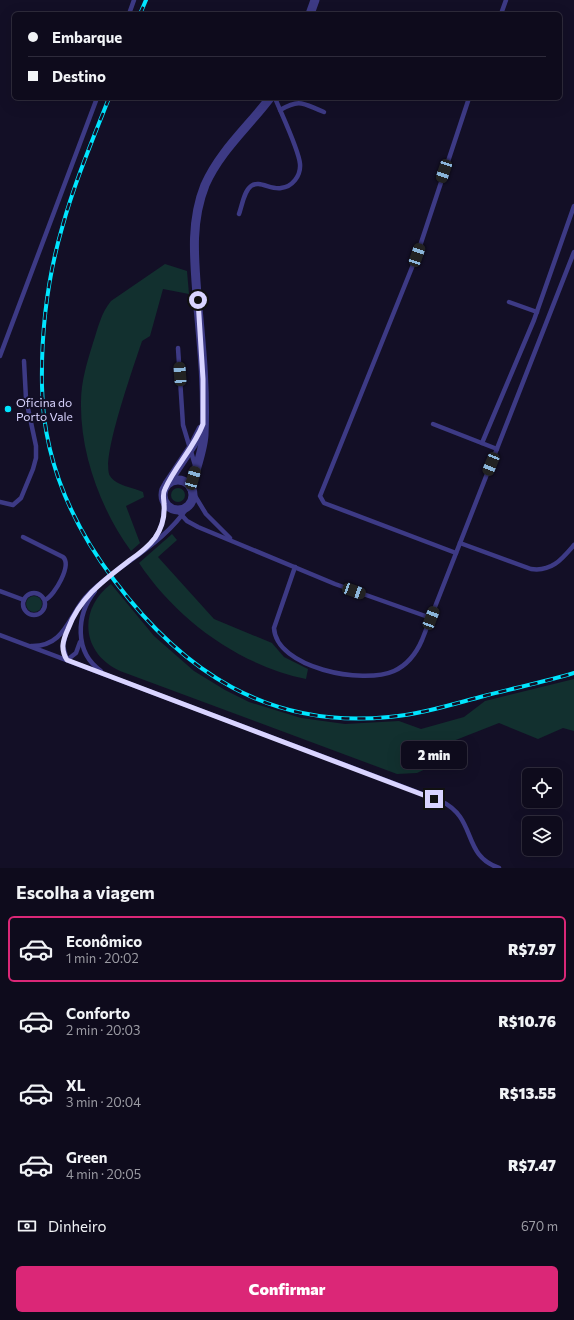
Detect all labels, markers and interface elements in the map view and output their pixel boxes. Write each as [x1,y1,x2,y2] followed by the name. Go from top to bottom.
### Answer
[52,28,122,46] text: Embarque
[52,67,106,85] text: Destino
[435,158,453,184] car
[407,242,427,268] car
[189,291,207,309] route start
[173,362,187,386] car
[16,395,73,423] place label: Oficina do Porto Vale
[3,404,13,414] marker: Oficina do Porto Vale
[481,451,501,477] car
[184,465,202,491] car
[341,581,367,601] car
[421,605,441,631] car
[401,741,467,769] callout: 2 min
[418,747,450,763] text: 2 min
[522,768,562,856] map controls
[522,768,562,808] button: locate
[425,790,443,808] route end
[522,816,562,856] button: layers
[16,881,155,903] text: Escolha a viagem
[18,931,54,967] icon: car
[66,932,142,950] text: Econômico
[508,940,556,958] text: R$7.97
[66,950,139,966] text: 1 min · 20:02
[18,1003,54,1039] icon: car
[66,1004,130,1022] text: Conforto
[498,1012,556,1030] text: R$10.76
[66,1022,140,1038] text: 2 min · 20:03
[18,1075,54,1111] icon: car
[66,1076,85,1094] text: XL
[499,1084,556,1102] text: R$13.55
[66,1094,141,1110] text: 3 min · 20:04
[18,1147,54,1183] icon: car
[66,1148,107,1166] text: Green
[508,1156,556,1174] text: R$7.47
[66,1166,141,1182] text: 4 min · 20:05
[16,1215,38,1237] icon: cash
[48,1217,107,1235] text: Dinheiro
[521,1218,558,1234] text: 670 m
[16,1266,558,1312] button: Confirmar

